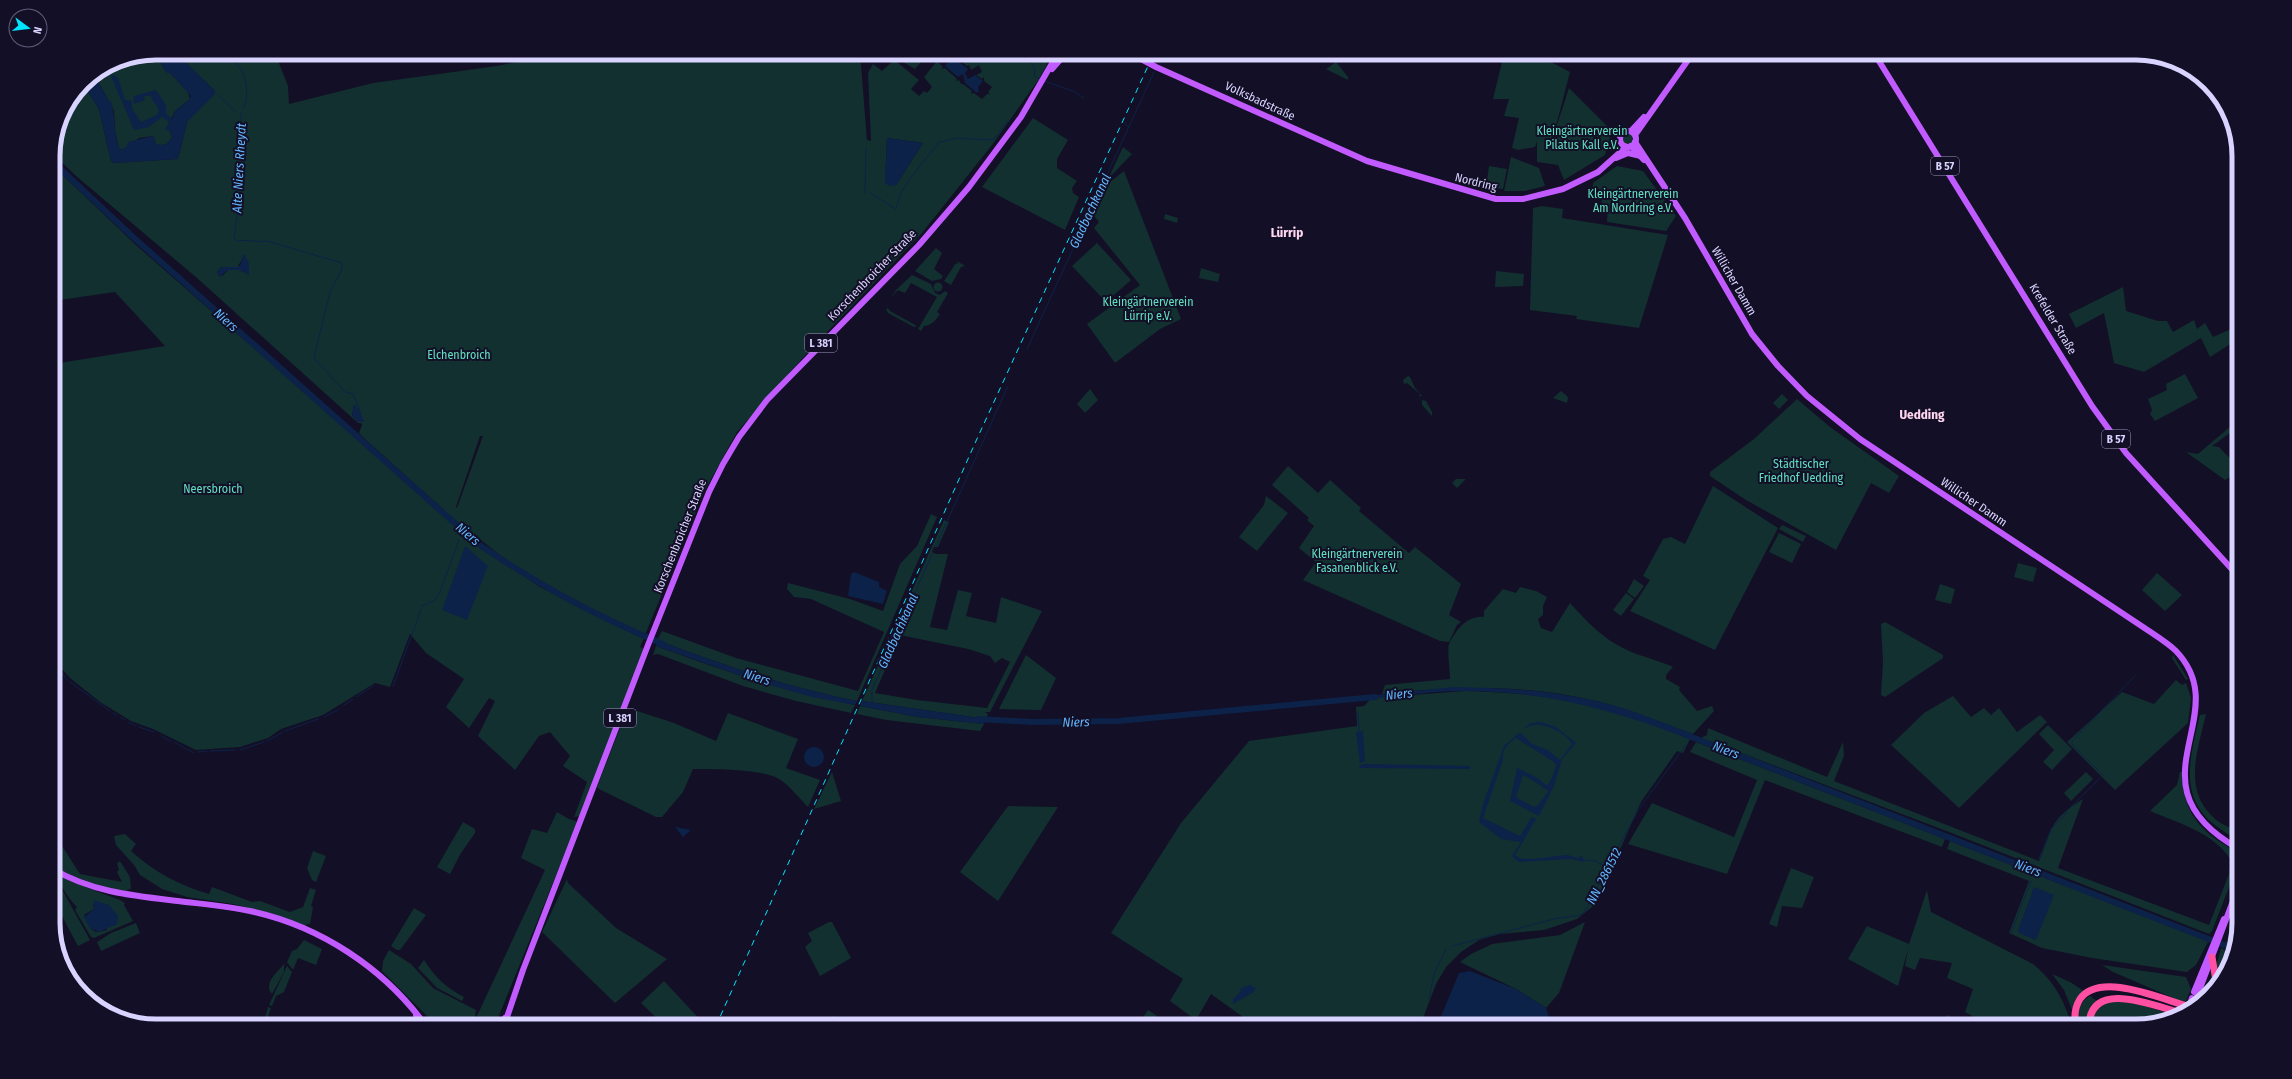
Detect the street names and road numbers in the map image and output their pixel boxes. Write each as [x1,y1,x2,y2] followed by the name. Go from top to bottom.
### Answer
[1223,79,1297,123] street label: Volksbadstraße
[1931,157,1959,175] road number: B 57
[1453,170,1499,194] street label: Nordring
[825,226,919,323] street label: Korschenbroicher Straße
[1709,244,1759,318] street label: Willicher Damm
[2026,281,2080,357] street label: Krefelder Straße
[805,334,837,352] road number: L 381
[2102,430,2130,448] road number: B 57
[1938,475,2010,529] street label: Willicher Damm
[651,477,709,595] street label: Korschenbroicher Straße
[604,709,636,727] road number: L 381

